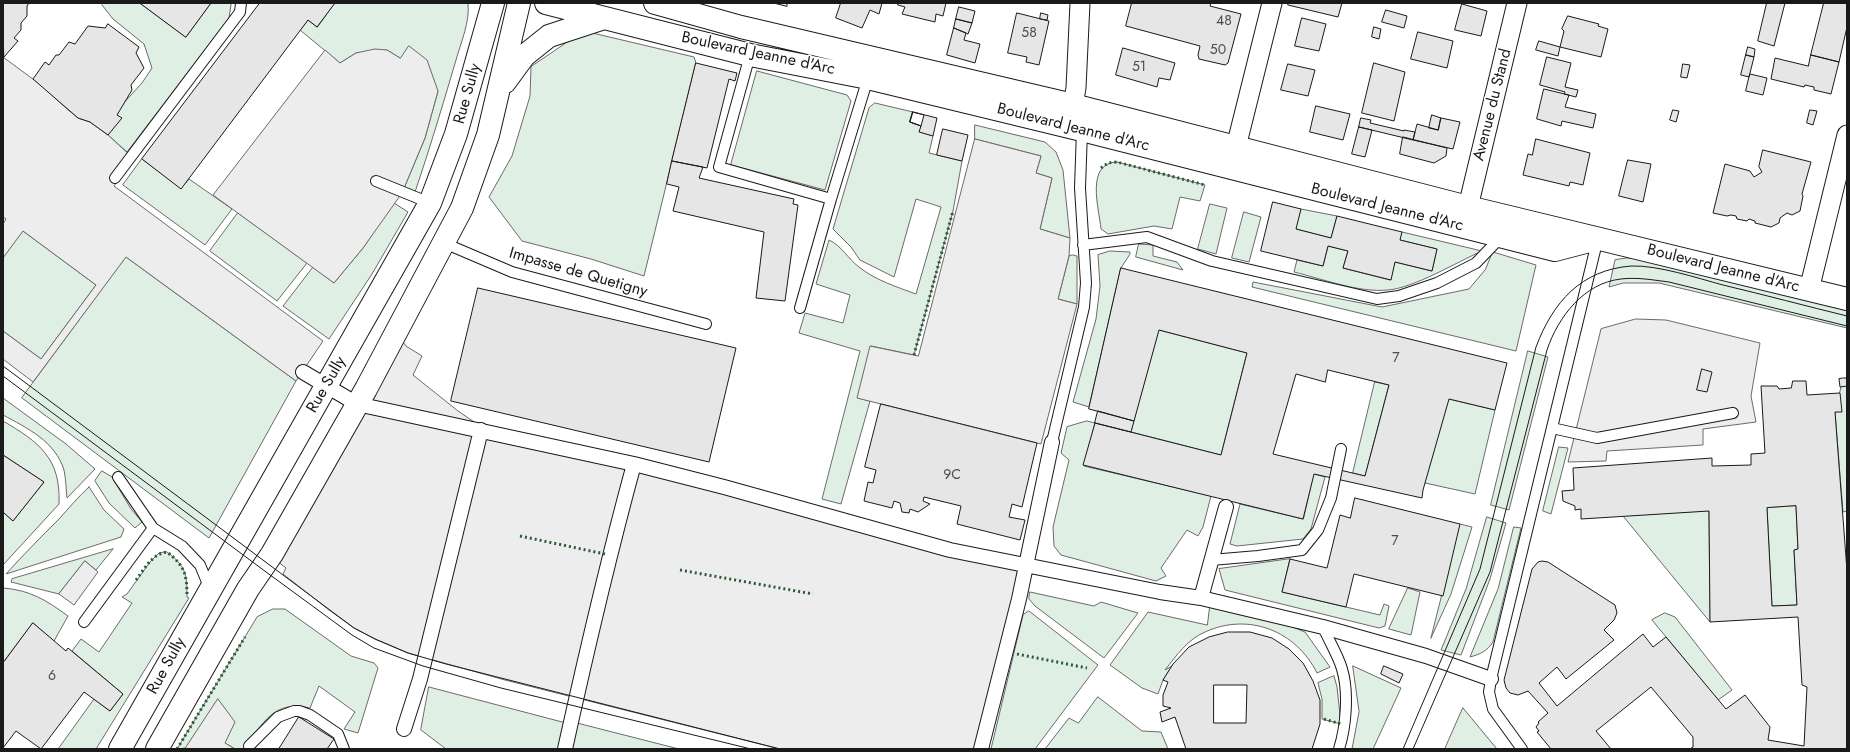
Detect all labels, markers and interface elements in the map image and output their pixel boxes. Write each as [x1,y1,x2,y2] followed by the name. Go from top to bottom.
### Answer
[1216,14,1232,30] house number: 48
[1021,26,1037,42] house number: 58
[680,28,836,80] street label: Boulevard Jeanne d'Arc
[1210,43,1226,59] house number: 50
[1470,47,1516,163] street label: Avenue du Stand
[1132,60,1146,76] house number: 51
[450,62,486,126] street label: Rue Sully
[995,100,1151,156] street label: Boulevard Jeanne d'Arc
[1309,180,1465,236] street label: Boulevard Jeanne d'Arc
[1645,241,1801,297] street label: Boulevard Jeanne d'Arc
[507,244,649,302] street label: Impasse de Quetigny
[1392,351,1400,367] house number: 7
[303,353,351,417] street label: Rue Sully
[943,468,961,484] house number: 9C
[1391,534,1399,550] house number: 7
[144,634,190,698] street label: Rue Sully
[48,669,56,685] house number: 6

